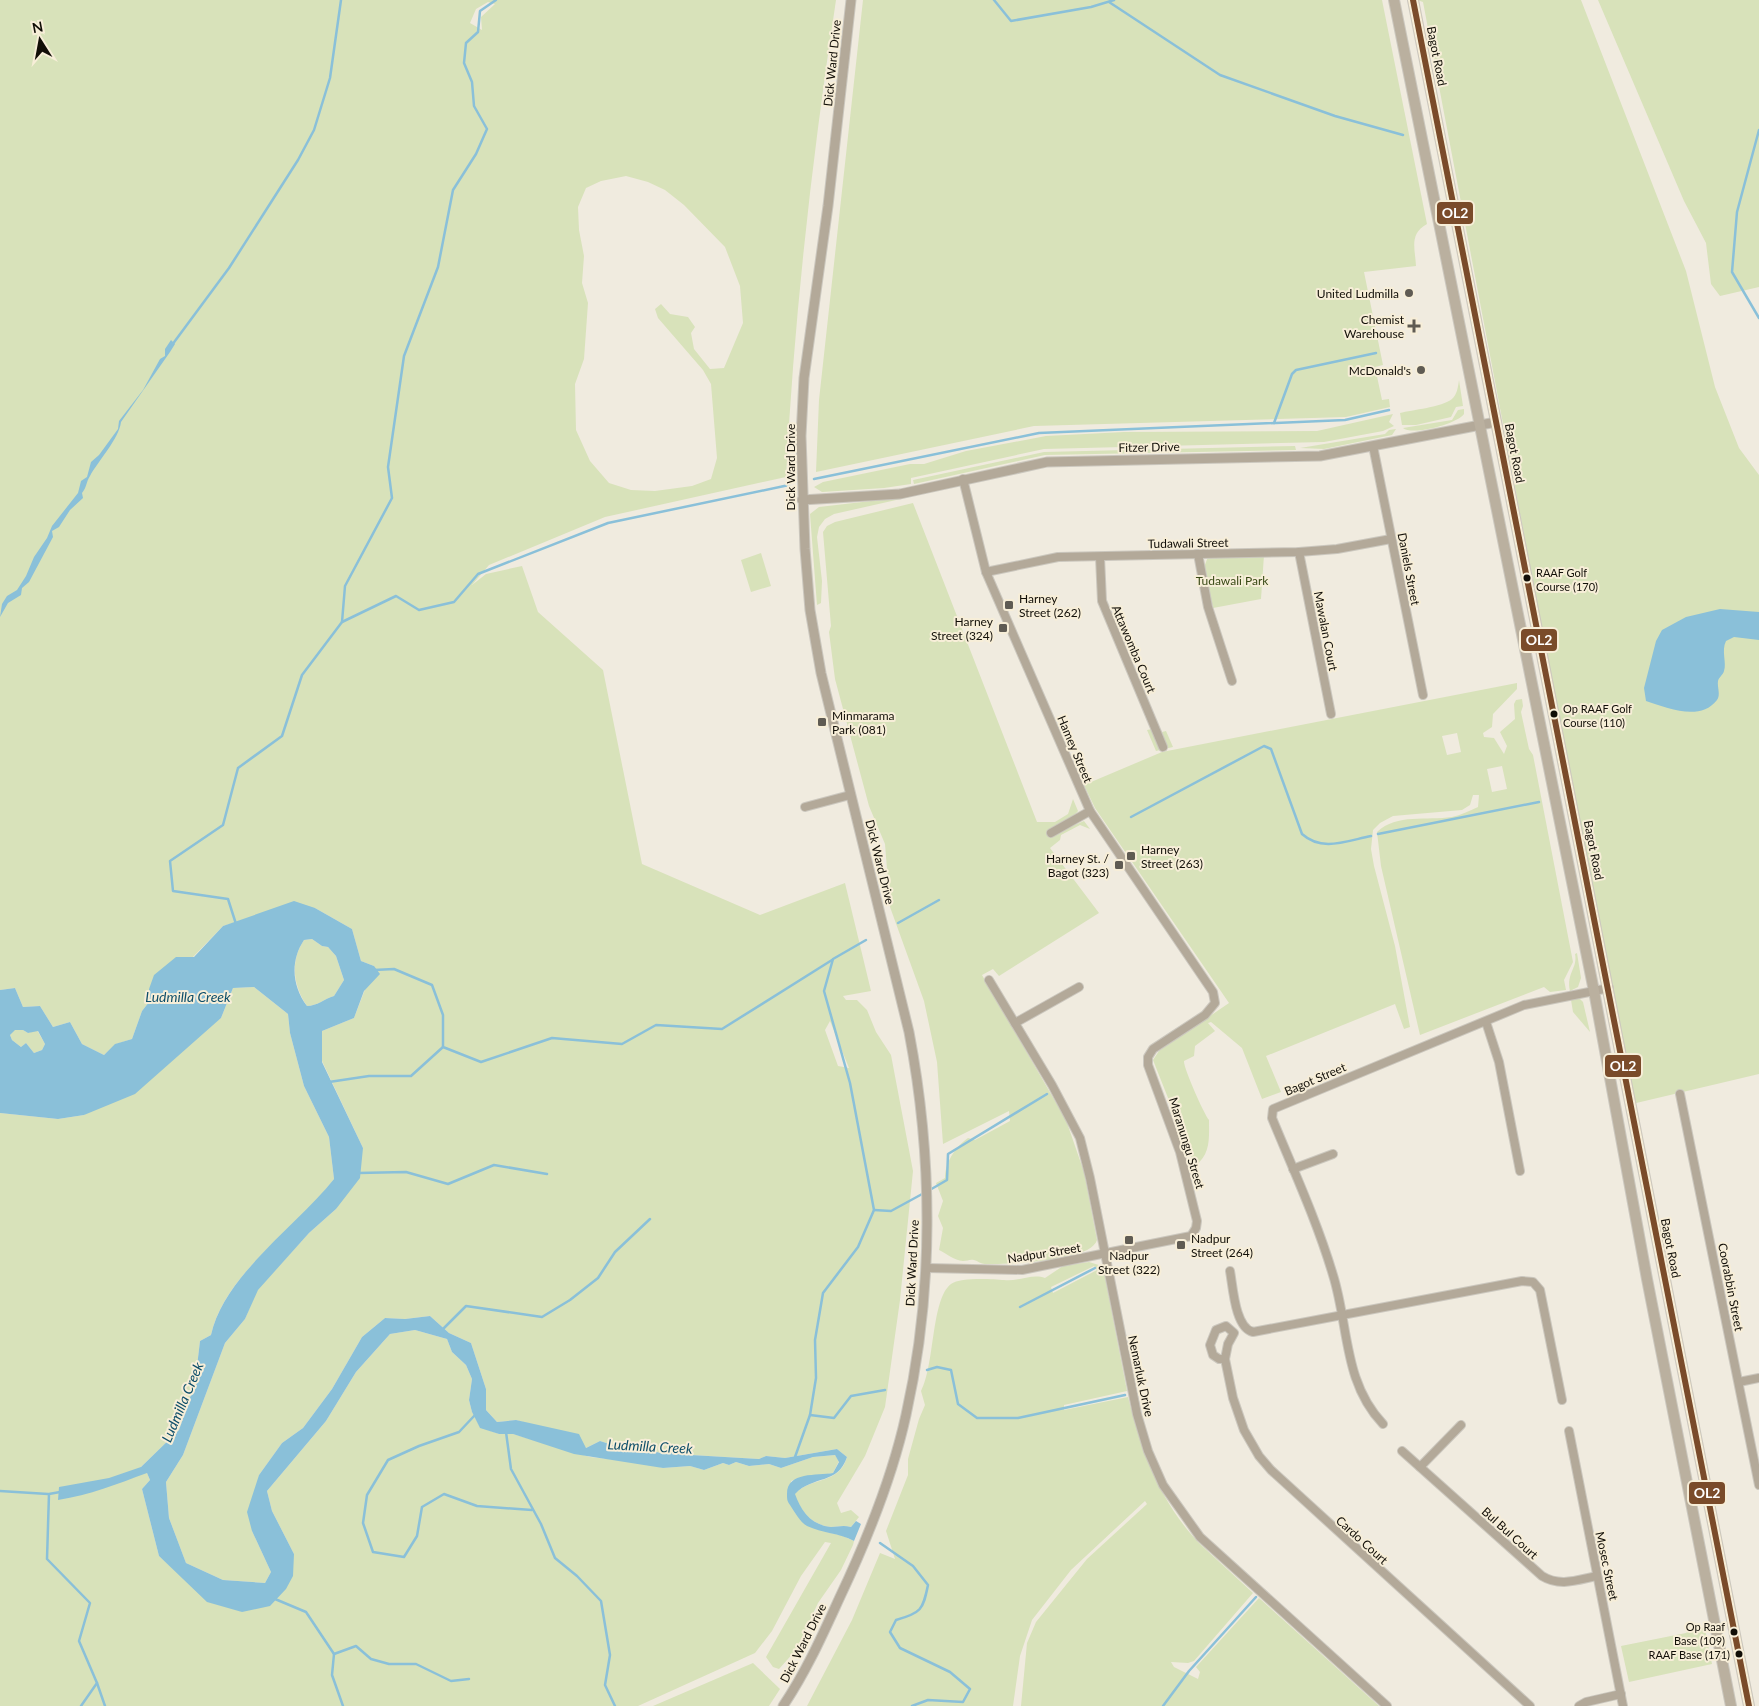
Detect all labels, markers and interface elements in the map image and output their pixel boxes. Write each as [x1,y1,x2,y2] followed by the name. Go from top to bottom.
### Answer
[15,15,65,65] north arrow
[31,17,44,36] text: N
[820,19,844,107] street label: Dick Ward Drive
[1424,25,1450,87] street label: Bagot Road
[1436,201,1474,225] line badge: OL2
[1442,204,1468,221] text: OL2
[1317,286,1399,301] place label: United Ludmilla
[1403,287,1415,299] marker: United Ludmilla
[1344,312,1405,341] place label: Chemist Warehouse
[1408,320,1420,332] marker: Chemist Warehouse
[1349,363,1411,378] place label: McDonald's
[1415,364,1427,376] marker: McDonald's
[1502,422,1528,484] street label: Bagot Road
[783,424,798,510] street label: Dick Ward Drive
[1118,439,1180,455] street label: Fitzer Drive
[1395,531,1424,607] street label: Daniels Street
[1147,535,1229,551] street label: Tudawali Street
[1536,566,1598,593] place label: RAAF Golf Course (170)
[1196,573,1269,588] park label: Tudawali Park
[1522,573,1532,583] marker: RAAF Golf Course (170)
[1311,590,1341,673] street label: Mawalan Court
[1019,591,1081,620] place label: Harney Street (262)
[1003,599,1015,611] marker: Harney Street (262)
[1109,603,1159,696] street label: Attawomba Court
[931,614,994,643] place label: Harney Street (324)
[997,622,1009,634] marker: Harney Street (324)
[1520,628,1558,652] line badge: OL2
[1526,631,1552,648] text: OL2
[1563,702,1632,729] place label: Op RAAF Golf Course (110)
[832,708,895,737] place label: Minmarama Park (081)
[1549,709,1559,719] marker: Op RAAF Golf Course (110)
[1054,713,1096,786] street label: Hamey Street
[816,716,828,728] marker: Minmarama Park (081)
[862,818,898,906] street label: Dick Ward Drive
[1581,819,1607,881] street label: Bagot Road
[1141,842,1203,871] place label: Harney Street (263)
[1125,850,1137,862] marker: Harney Street (263)
[1046,851,1110,880] place label: Harney St. / Bagot (323)
[1113,859,1125,871] marker: Harney St. / Bagot (323)
[145,988,231,1005] water label: Ludmilla Creek
[1604,1054,1642,1078] line badge: OL2
[1610,1057,1636,1074] text: OL2
[1282,1059,1349,1099] street label: Bagot Street
[1166,1095,1208,1191] street label: Maranungu Street
[1658,1217,1684,1279] street label: Bagot Road
[902,1219,922,1307] street label: Dick Ward Drive
[1191,1231,1253,1260] place label: Nadpur Street (264)
[1123,1234,1135,1246] marker: Nadpur Street (322)
[1175,1239,1187,1251] marker: Nadpur Street (264)
[1006,1240,1082,1266] street label: Nadpur Street
[1715,1242,1747,1333] street label: Coorabbin Street
[1098,1248,1160,1277] place label: Nadpur Street (322)
[1125,1334,1157,1418] street label: Nemarluk Drive
[158,1359,207,1445] water label: Ludmilla Creek
[607,1435,693,1457] water label: Ludmilla Creek
[1688,1481,1726,1505] line badge: OL2
[1694,1484,1720,1501] text: OL2
[1479,1504,1542,1563] street label: Bul Bul Court
[1333,1513,1392,1568] street label: Cardo Court
[1592,1530,1622,1602] street label: Mosec Street
[777,1601,829,1685] street label: Dick Ward Drive
[1674,1620,1725,1647] place label: Op Raaf Base (109)
[1729,1627,1739,1637] marker: Op Raaf Base (109)
[1649,1648,1730,1661] place label: RAAF Base (171)
[1734,1649,1744,1659] marker: RAAF Base (171)

